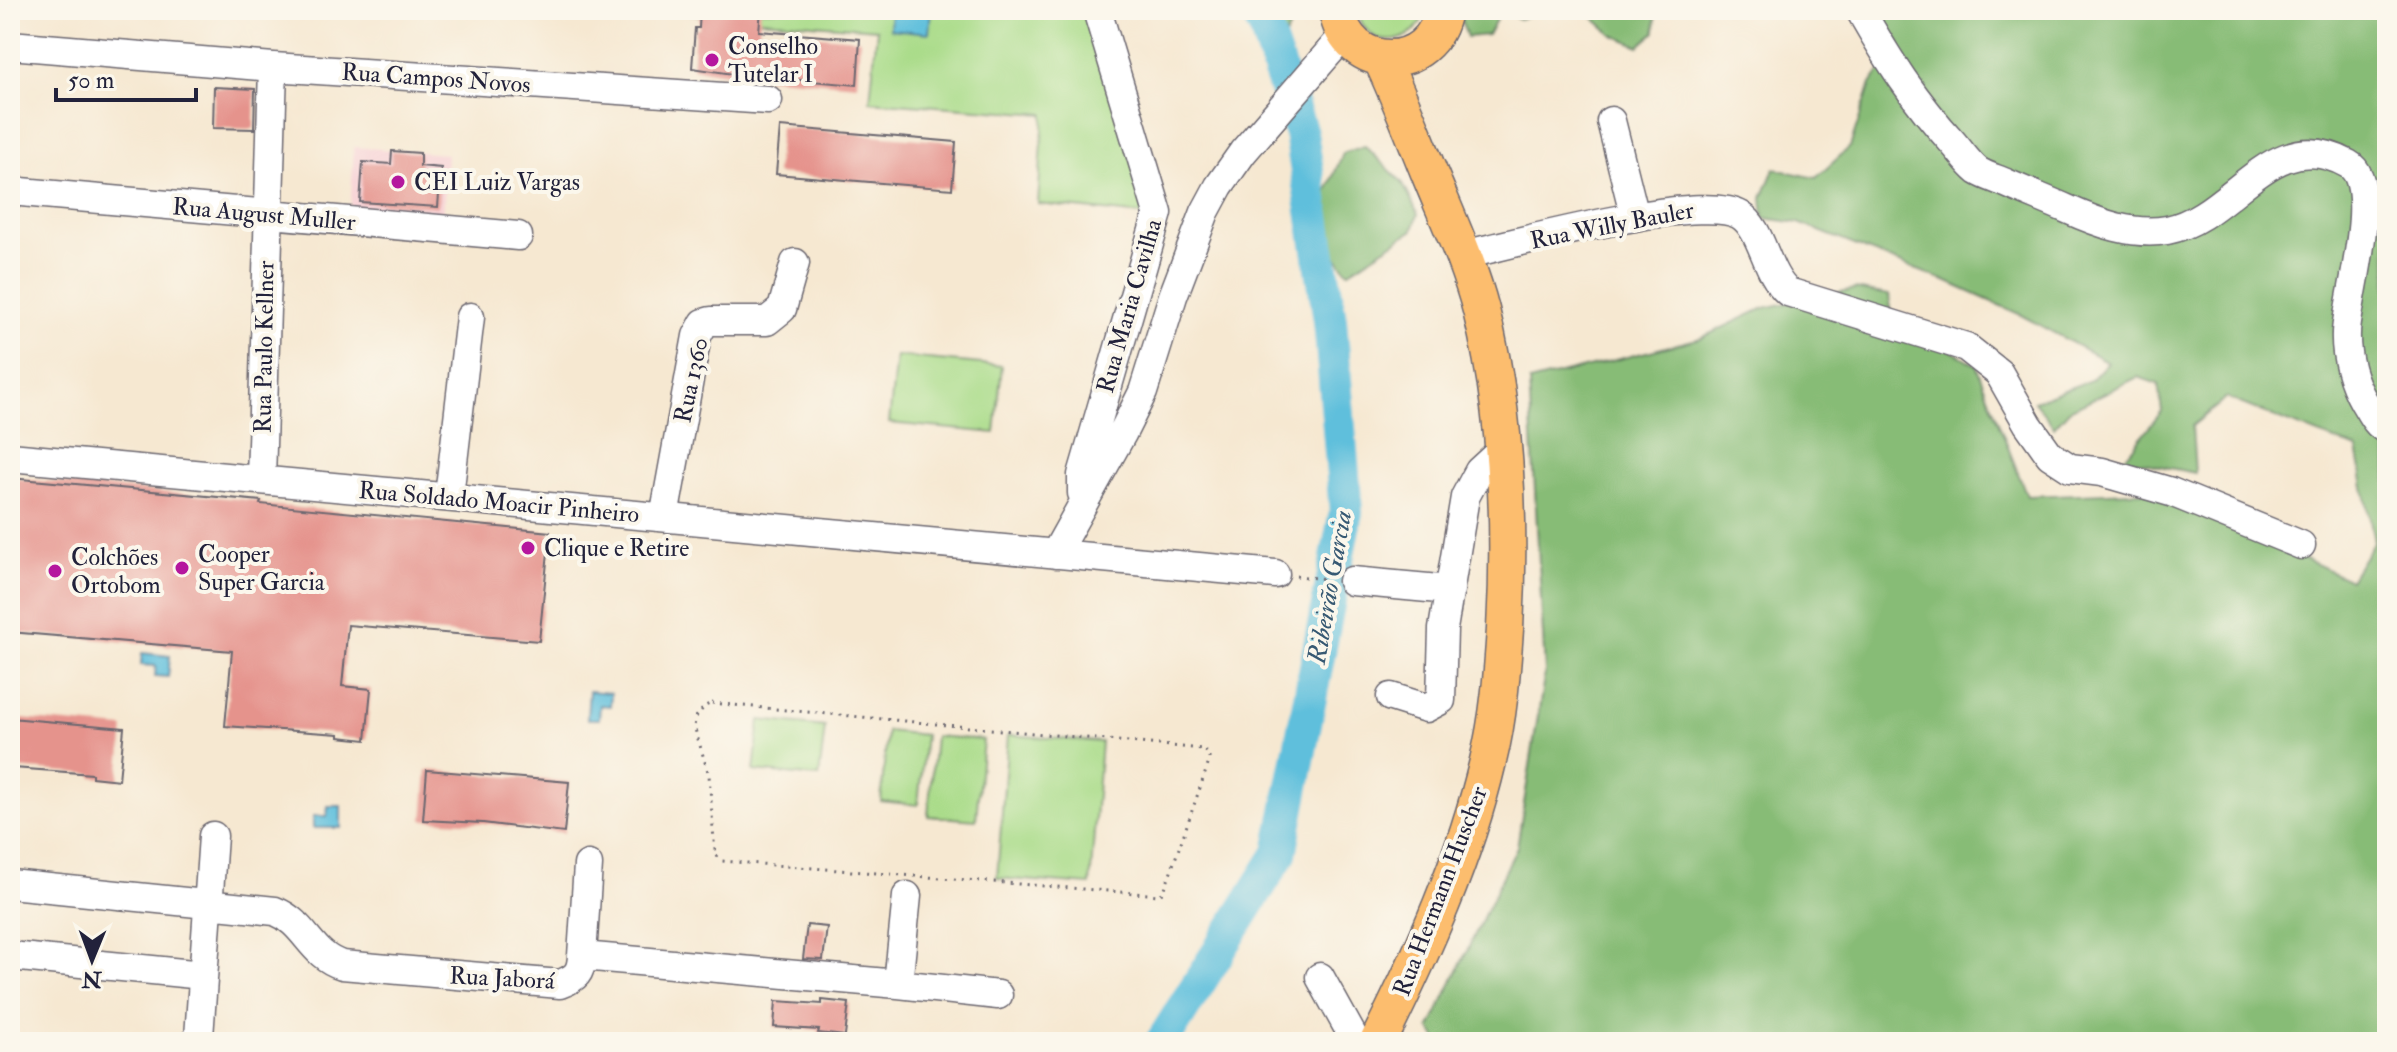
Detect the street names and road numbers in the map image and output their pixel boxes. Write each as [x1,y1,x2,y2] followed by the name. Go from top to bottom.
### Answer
[340,56,531,101] street label: Rua Campos Novos
[171,191,357,238] street label: Rua August Muller
[1528,194,1697,257] street label: Rua Willy Bauler
[1090,214,1169,397] street label: Rua Maria Cavilha
[247,260,282,434] street label: Rua Paulo Kellner
[667,335,716,426] street label: Rua 1360
[357,475,641,530] street label: Rua Soldado Moacir Pinheiro
[1386,782,1495,1000] street label: Rua Hermann Huscher
[448,960,557,997] street label: Rua Jaborá

